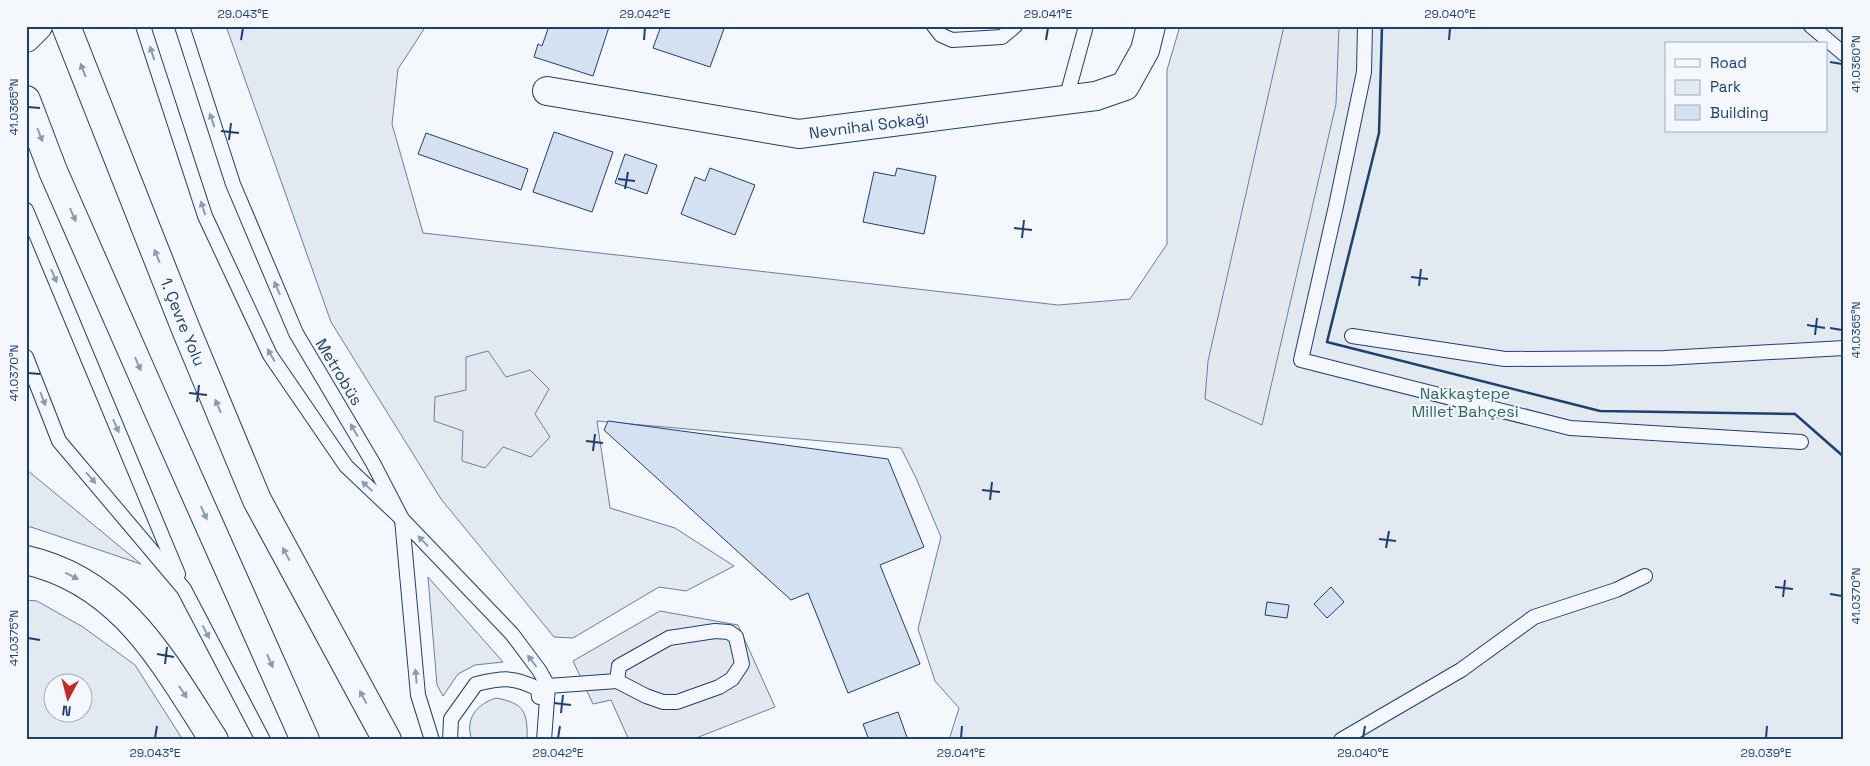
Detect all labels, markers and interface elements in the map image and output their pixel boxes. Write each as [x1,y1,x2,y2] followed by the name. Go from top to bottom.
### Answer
[217,6,269,22] text: 29.043°E
[619,6,671,22] text: 29.042°E
[1024,6,1073,22] text: 29.041°E
[1424,6,1476,22] text: 29.040°E
[1848,35,1864,93] text: 41.0360°N
[1665,42,1828,132] legend
[148,46,155,61] one-way arrow
[1710,53,1747,72] text: Road
[79,62,87,77] one-way arrow
[1710,77,1741,96] text: Park
[6,78,22,136] text: 41.0365°N
[1710,103,1769,122] text: Building
[808,107,930,143] street label: Nevnihal Sokağı
[208,112,216,127] one-way arrow
[36,128,44,143] one-way arrow
[198,200,206,215] one-way arrow
[69,208,77,222] one-way arrow
[152,249,160,263] one-way arrow
[50,269,58,283] one-way arrow
[156,274,210,369] street label: 1. Çevre Yolu
[272,281,280,295] one-way arrow
[1848,301,1864,359] text: 41.0365°N
[311,335,367,409] street label: Metrobüs
[6,345,22,401] text: 41.0370°N
[267,348,276,362] one-way arrow
[134,357,142,371] one-way arrow
[1411,383,1519,422] park label: Nakkaştepe Millet Bahçesi
[39,392,47,407] one-way arrow
[214,399,222,414] one-way arrow
[113,419,121,433] one-way arrow
[349,424,358,437] one-way arrow
[85,471,97,483] one-way arrow
[361,480,373,492] one-way arrow
[200,506,208,520] one-way arrow
[417,535,429,547] one-way arrow
[282,547,290,561] one-way arrow
[1848,568,1864,624] text: 41.0370°N
[65,573,79,581] one-way arrow
[6,610,22,666] text: 41.0375°N
[202,625,211,639] one-way arrow
[266,654,274,668] one-way arrow
[527,654,538,667] one-way arrow
[412,667,420,683] one-way arrow
[42,674,92,724] north arrow
[178,685,188,698] one-way arrow
[359,690,367,704] one-way arrow
[61,701,72,720] text: N
[129,745,181,761] text: 29.043°E
[532,745,584,761] text: 29.042°E
[937,745,986,761] text: 29.041°E
[1337,745,1389,761] text: 29.040°E
[1741,745,1792,761] text: 29.039°E

